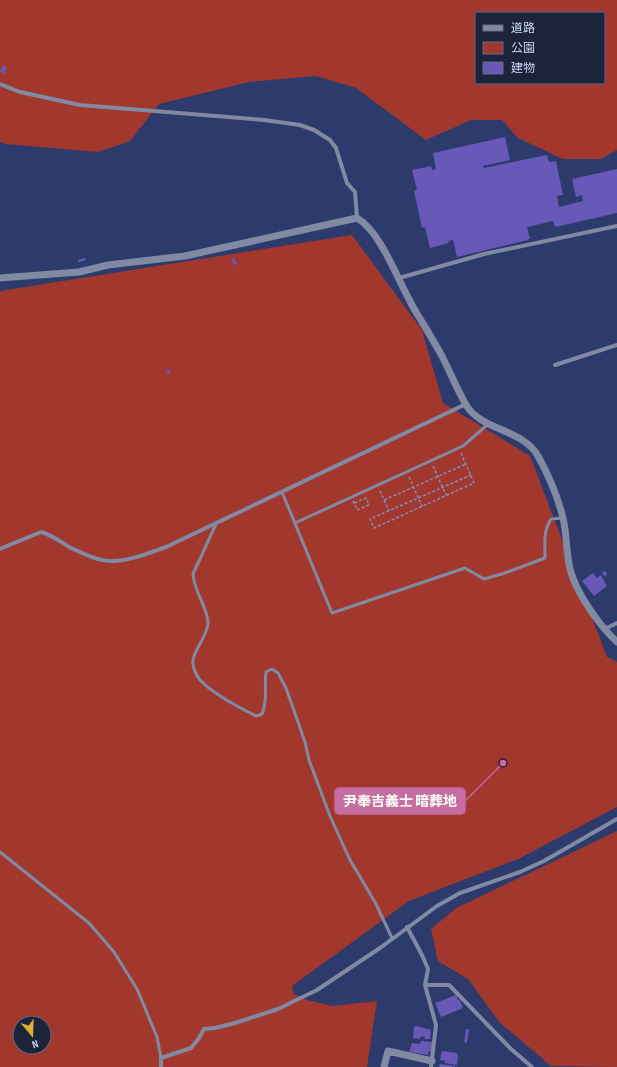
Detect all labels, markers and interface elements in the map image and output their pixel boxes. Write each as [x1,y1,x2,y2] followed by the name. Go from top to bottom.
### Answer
[475,12,605,84] legend
[511,21,535,36] text: 道路
[511,41,535,56] text: 公園
[511,61,535,76] text: 建物
[335,788,465,814] callout: 尹奉吉義士 暗葬地
[343,793,457,810] text: 尹奉吉義士 暗葬地
[12,1015,52,1055] north arrow
[30,1037,40,1051] text: N

